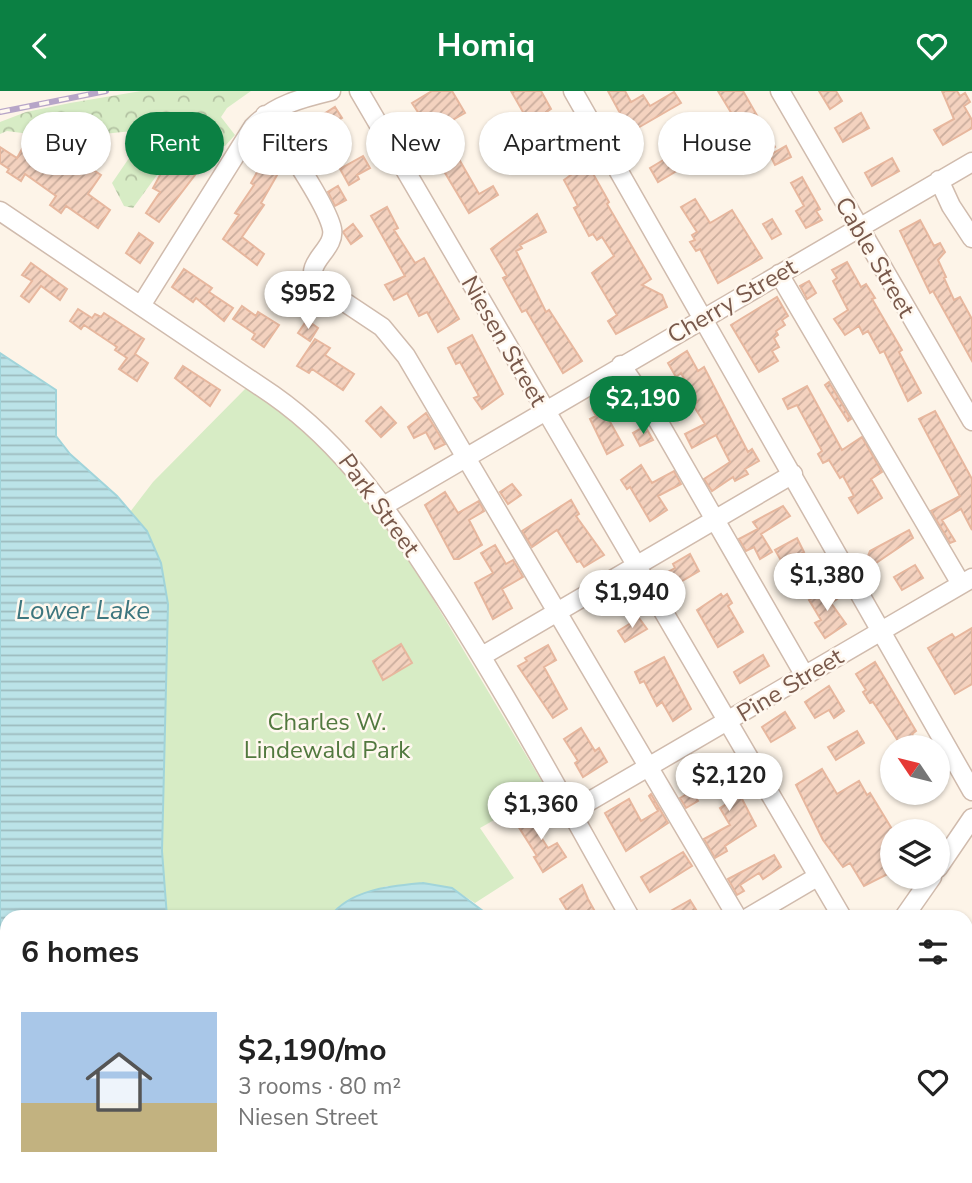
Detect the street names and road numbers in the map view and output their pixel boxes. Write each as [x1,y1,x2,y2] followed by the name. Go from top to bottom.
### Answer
[828,191,923,323] street label: Cable Street
[661,251,803,351] street label: Cherry Street
[454,270,555,413] street label: Niesen Street
[331,447,427,563] street label: Park Street
[731,640,850,729] street label: Pine Street

